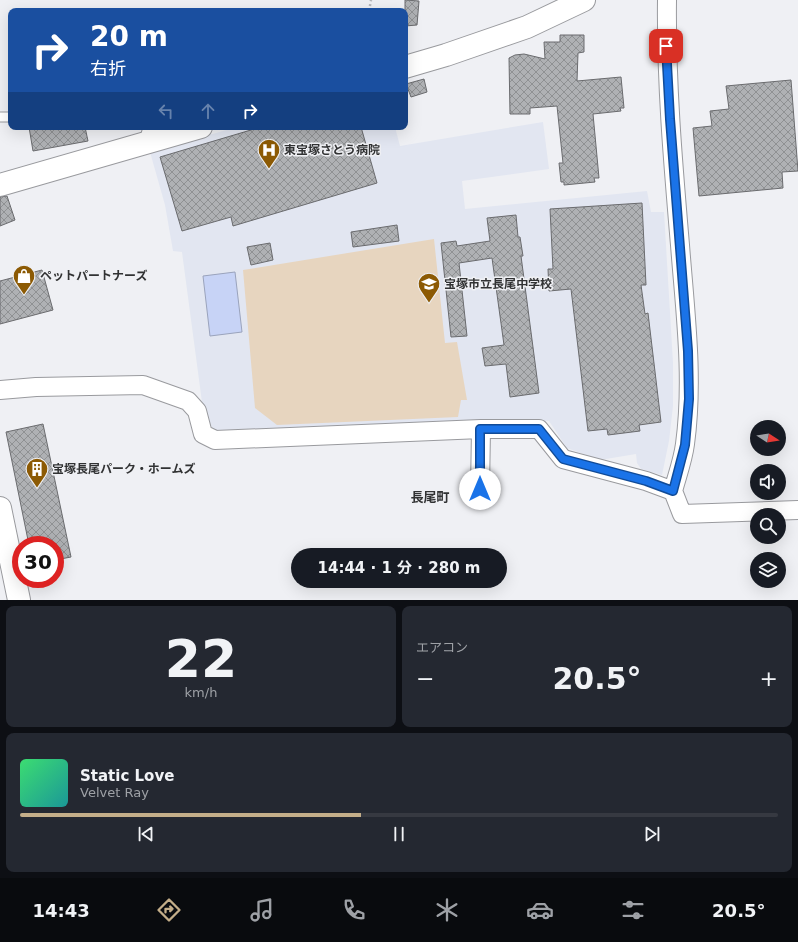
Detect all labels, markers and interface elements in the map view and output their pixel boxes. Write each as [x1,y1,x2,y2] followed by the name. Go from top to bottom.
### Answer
[90,20,168,53] text: 20 m
[24,24,76,76] icon: right
[649,29,683,63] pin
[655,35,677,57] icon: arrive
[90,58,126,79] text: 右折
[155,100,177,122] icon: left
[197,100,219,122] icon: ahead
[239,100,261,122] icon: right
[256,137,282,170] hospital icon: 東宝塚さとう病院
[284,143,380,157] place label: 東宝塚さとう病院
[11,263,37,296] shop icon: ペットパートナーズ
[40,269,147,283] place label: ペットパートナーズ
[416,271,442,304] school or university icon: 宝塚市立長尾中学校
[444,277,552,291] place label: 宝塚市立長尾中学校
[750,420,786,456] north arrow
[750,420,786,588] map controls
[24,456,50,489] building icon: 宝塚長尾パーク・ホームズ
[52,462,195,476] place label: 宝塚長尾パーク・ホームズ
[750,464,786,500] button: sound
[459,468,501,510] position arrow
[410,490,450,505] district label: 長尾町
[750,508,786,544] button: search
[12,536,64,588] speed limit sign: 30
[750,552,786,588] button: layers
[318,559,480,577] text: 14:44 · 1 分 · 280 m
[165,629,237,689] text: 22
[416,640,468,655] text: エアコン
[552,661,642,696] text: 20.5°
[416,666,434,691] text: −
[760,666,778,691] text: +
[185,685,217,700] text: km/h
[80,767,174,785] text: Static Love
[80,785,149,800] text: Velvet Ray
[135,823,157,845] icon: previous
[388,823,410,845] icon: pause
[641,823,663,845] icon: next
[155,896,183,924] icon: directions
[248,896,276,924] icon: music
[340,896,368,924] icon: phone
[433,896,461,924] icon: climate
[526,896,554,924] icon: car
[619,896,647,924] icon: filters
[32,900,90,921] text: 14:43
[712,900,766,921] text: 20.5°

